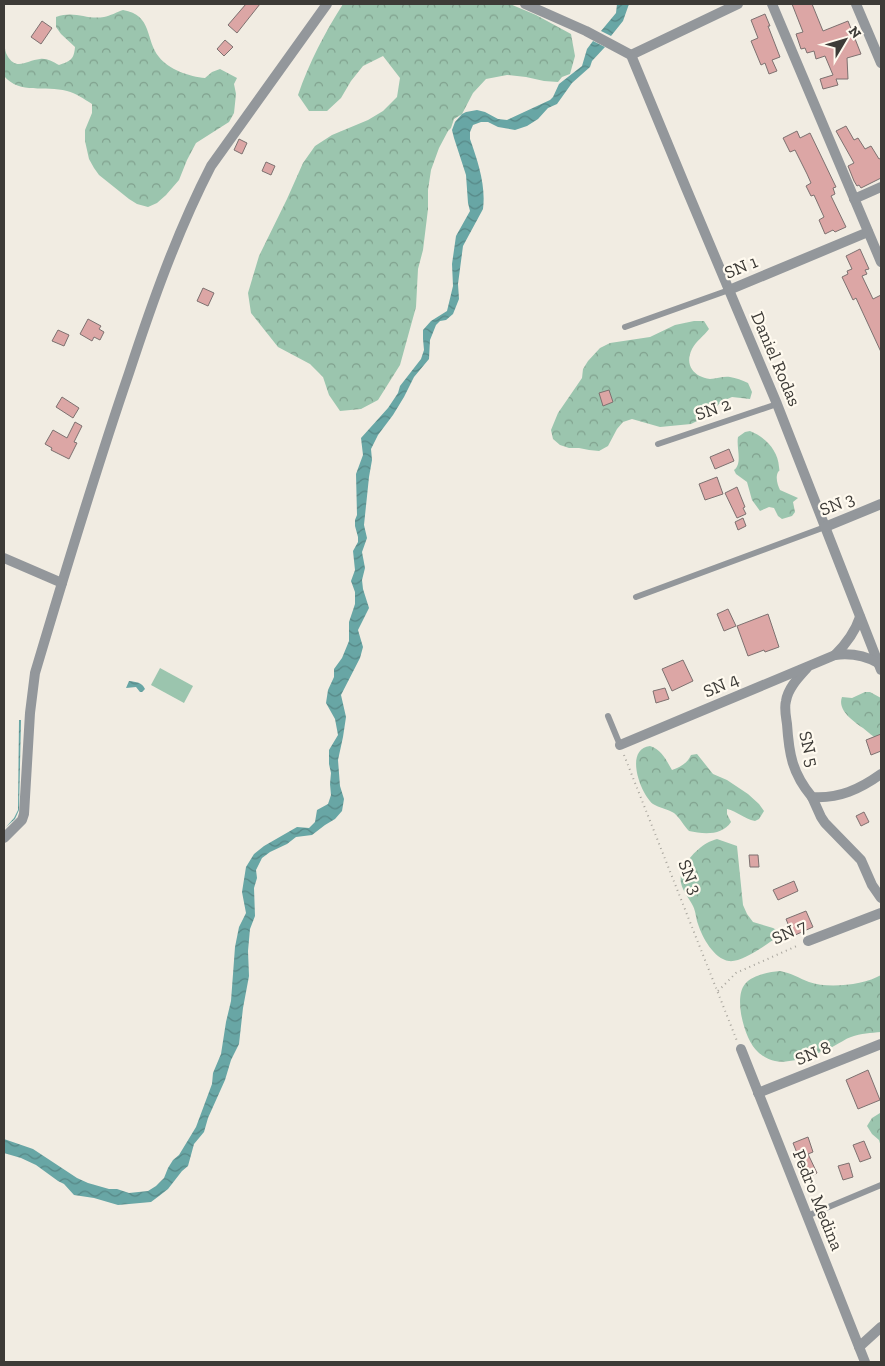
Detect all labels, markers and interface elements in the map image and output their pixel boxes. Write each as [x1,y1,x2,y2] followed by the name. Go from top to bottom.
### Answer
[820,15,870,65] north arrow
[845,23,865,42] text: N
[721,250,761,284] street label: SN 1
[746,308,806,410] street label: Daniel Rodas
[692,393,734,425] street label: SN 2
[816,487,858,521] street label: SN 3
[700,668,742,702] street label: SN 4
[794,729,824,769] street label: SN 5
[673,856,707,898] street label: SN 3
[768,915,810,949] street label: SN 7
[792,1036,834,1070] street label: SN 8
[788,1146,848,1254] street label: Pedro Medina

